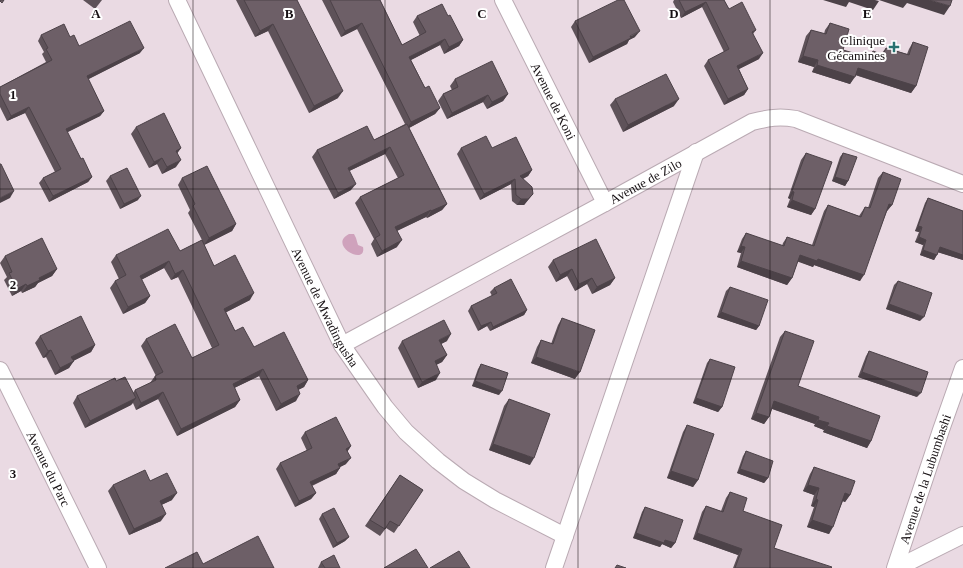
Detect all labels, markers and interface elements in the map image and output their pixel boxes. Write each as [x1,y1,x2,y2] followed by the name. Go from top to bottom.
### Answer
[91,6,101,21] text: A
[285,6,294,21] text: B
[477,6,487,21] text: C
[669,6,679,21] text: D
[863,6,871,21] text: E
[827,33,885,63] place label: Clinique Gécamines
[888,41,900,53] marker: Clinique Gécamines
[528,60,579,143] street label: Avenue de Koni
[10,87,16,102] text: 1
[607,155,684,207] street label: Avenue de Zilo
[288,245,362,370] street label: Avenue de Mwadingusha
[10,277,16,292] text: 2
[897,412,954,546] street label: Avenue de la Lubumbashi
[23,429,73,509] street label: Avenue du Parc
[10,466,17,481] text: 3

